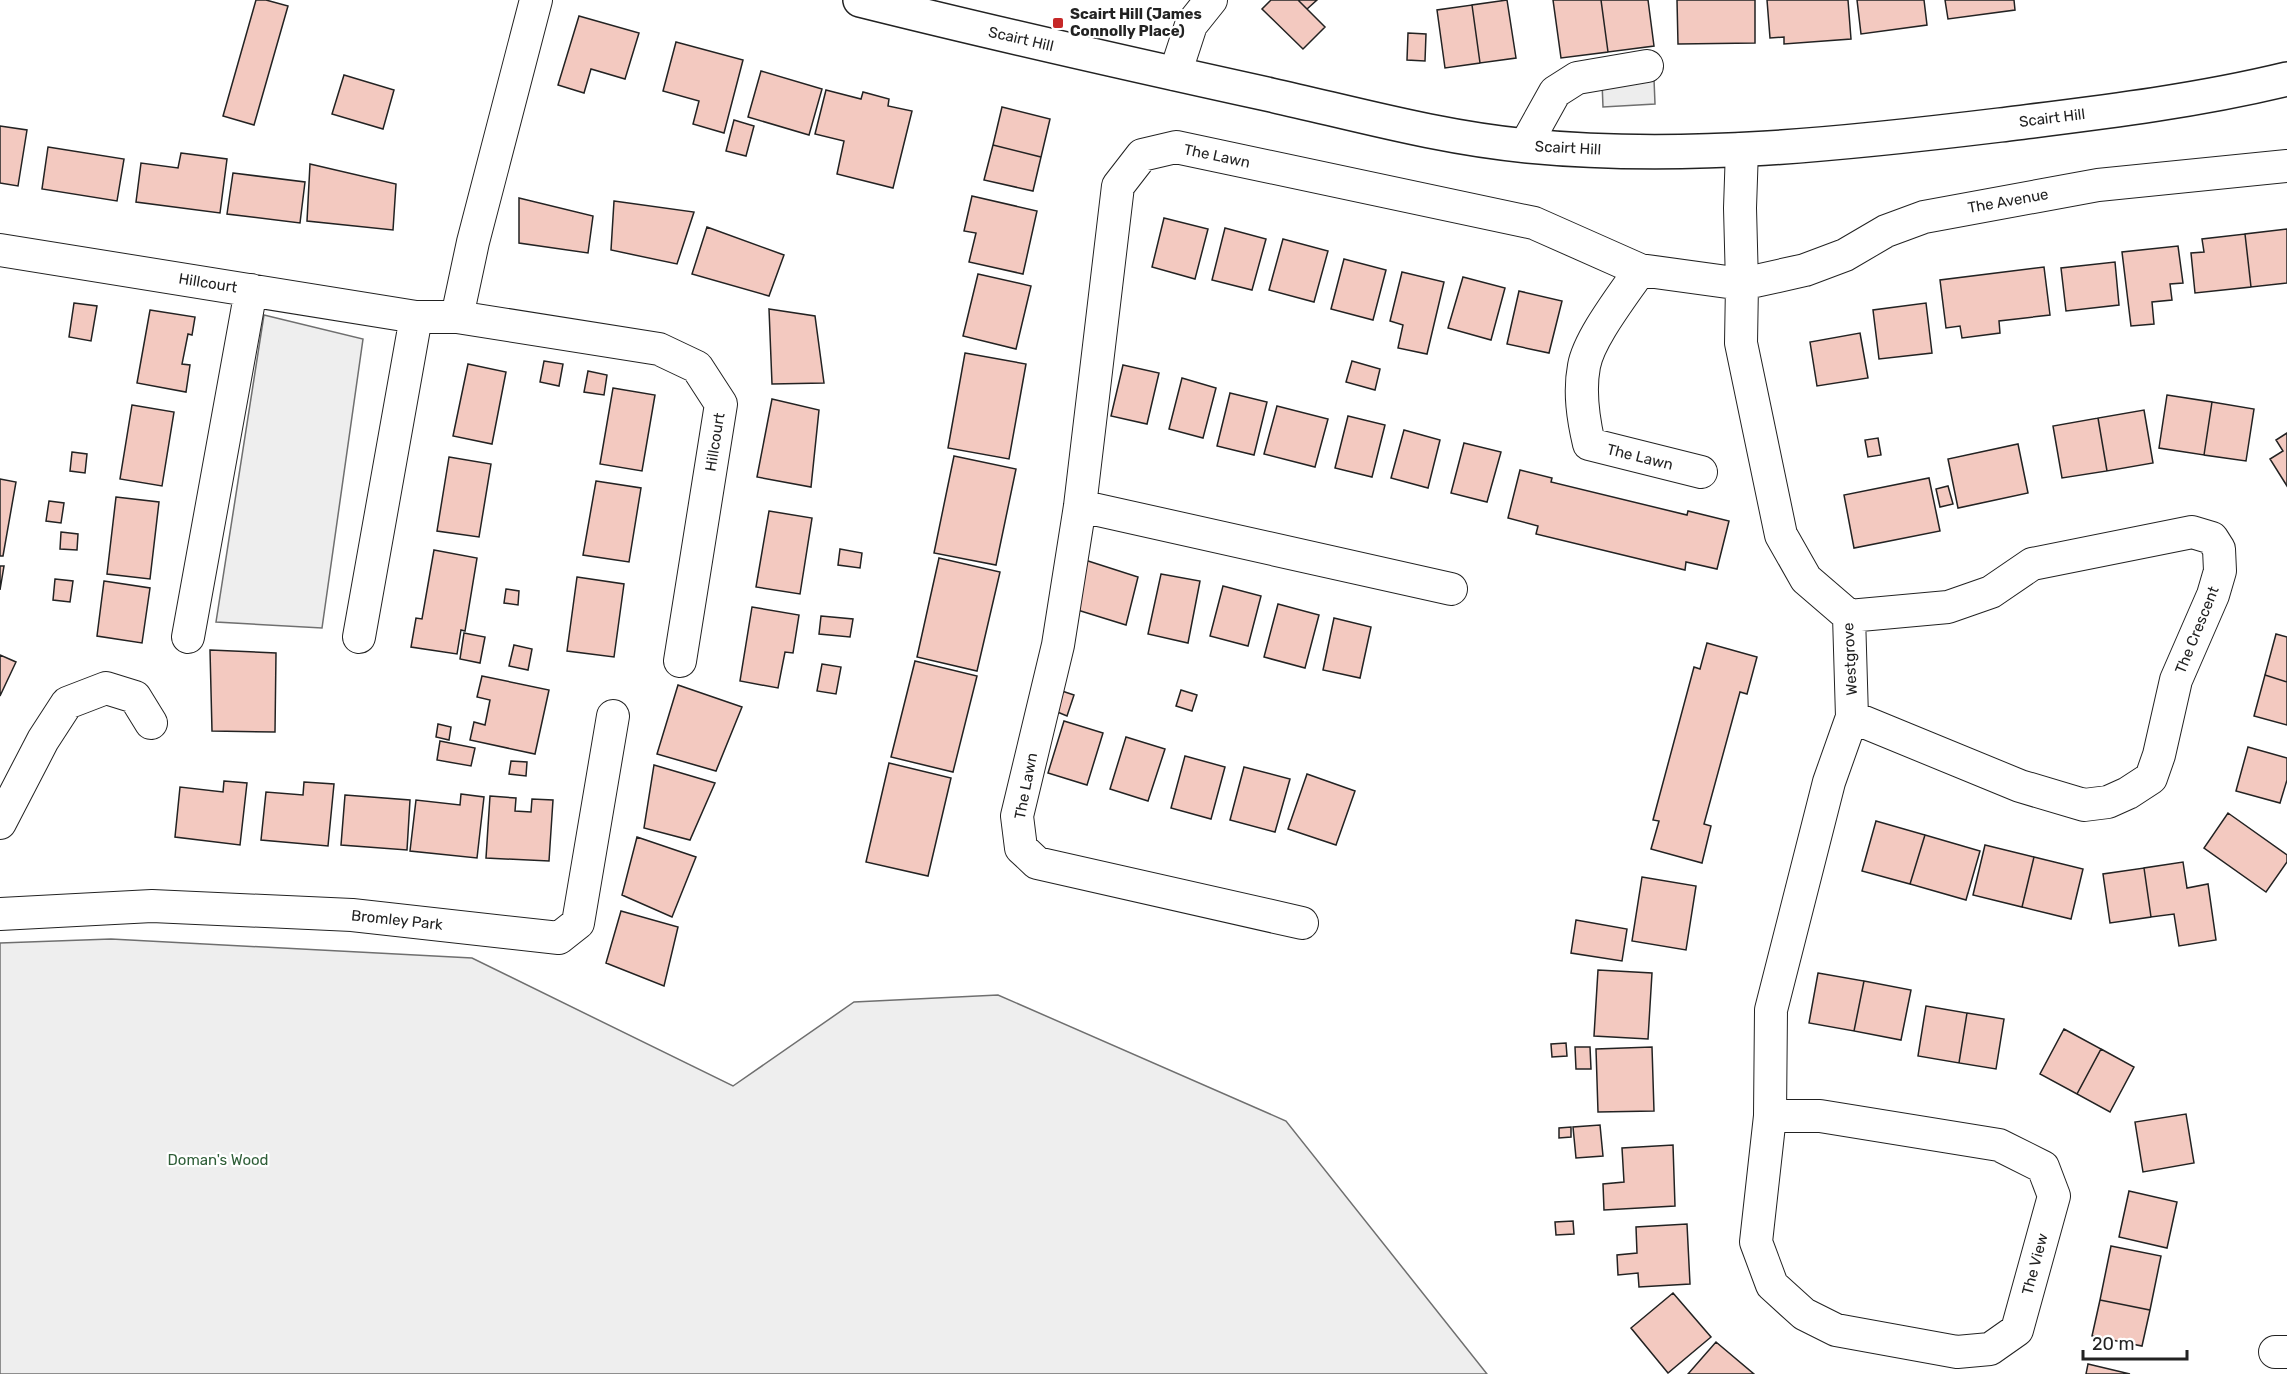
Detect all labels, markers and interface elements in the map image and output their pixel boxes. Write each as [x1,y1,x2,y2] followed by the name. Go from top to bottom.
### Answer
[1070,5,1202,40] place label: Scairt Hill (James Connolly Place)
[1051,16,1065,30] marker: Scairt Hill (James Connolly Place)
[987,23,1055,55] street label: Scairt Hill
[2018,105,2086,131] street label: Scairt Hill
[1534,137,1602,159] street label: Scairt Hill
[1182,140,1252,172] street label: The Lawn
[1966,185,2050,217] street label: The Avenue
[177,269,239,297] street label: Hillcourt
[701,411,729,473] street label: Hillcourt
[1605,440,1675,474] street label: The Lawn
[2171,584,2223,676] street label: The Crescent
[1839,622,1861,696] street label: Westgrove
[1011,751,1041,821] street label: The Lawn
[350,906,444,934] street label: Bromley Park
[167,1151,269,1169] park label: Doman's Wood
[2018,1231,2052,1297] street label: The View
[2083,1323,2186,1361] scale bar
[2092,1333,2134,1355] text: 20 m

